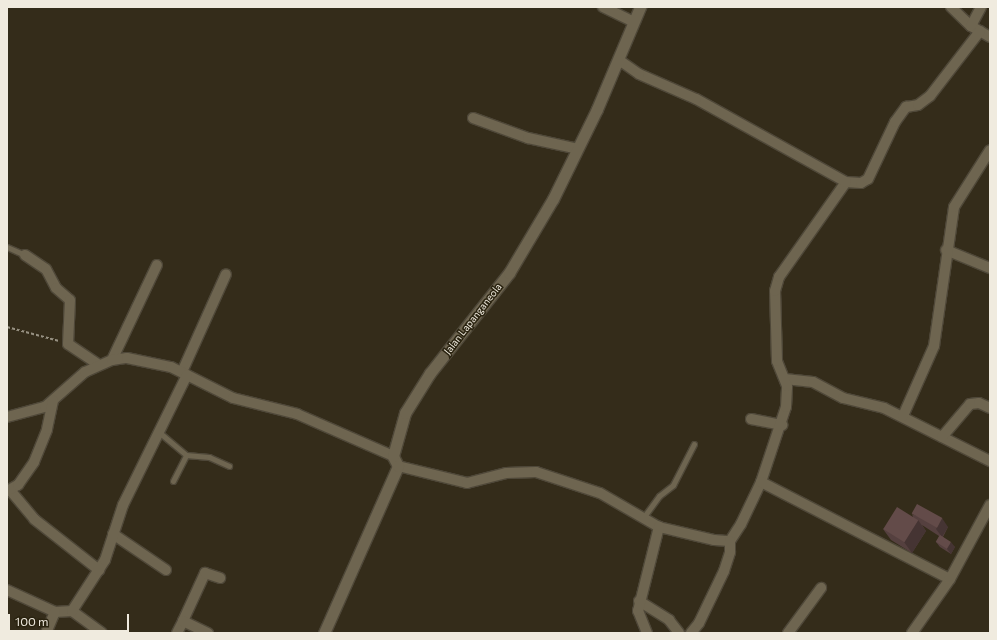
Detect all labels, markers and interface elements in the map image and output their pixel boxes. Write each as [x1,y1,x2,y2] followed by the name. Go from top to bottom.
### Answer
[442,281,504,357] street label: Jalan Lapanganeola
[10,606,131,632] scale bar
[15,614,49,628] text: 100 m

